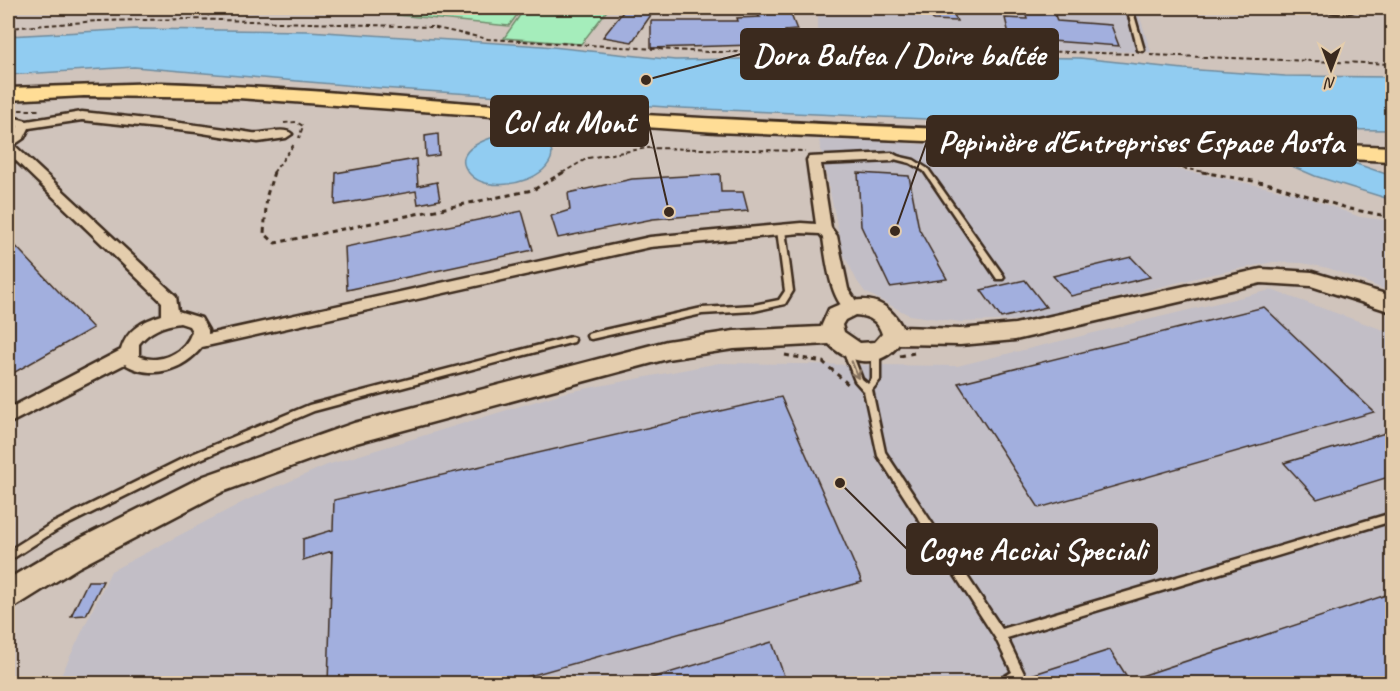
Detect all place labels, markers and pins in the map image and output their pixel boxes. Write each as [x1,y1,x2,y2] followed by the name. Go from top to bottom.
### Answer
[741,29,1058,79] callout: Dora Baltea / Doire baltée
[491,96,648,146] callout: Col du Mont
[927,116,1356,166] callout: Pepinière d'Entreprises Espace Aosta
[907,524,1157,574] callout: Cogne Acciai Speciali

